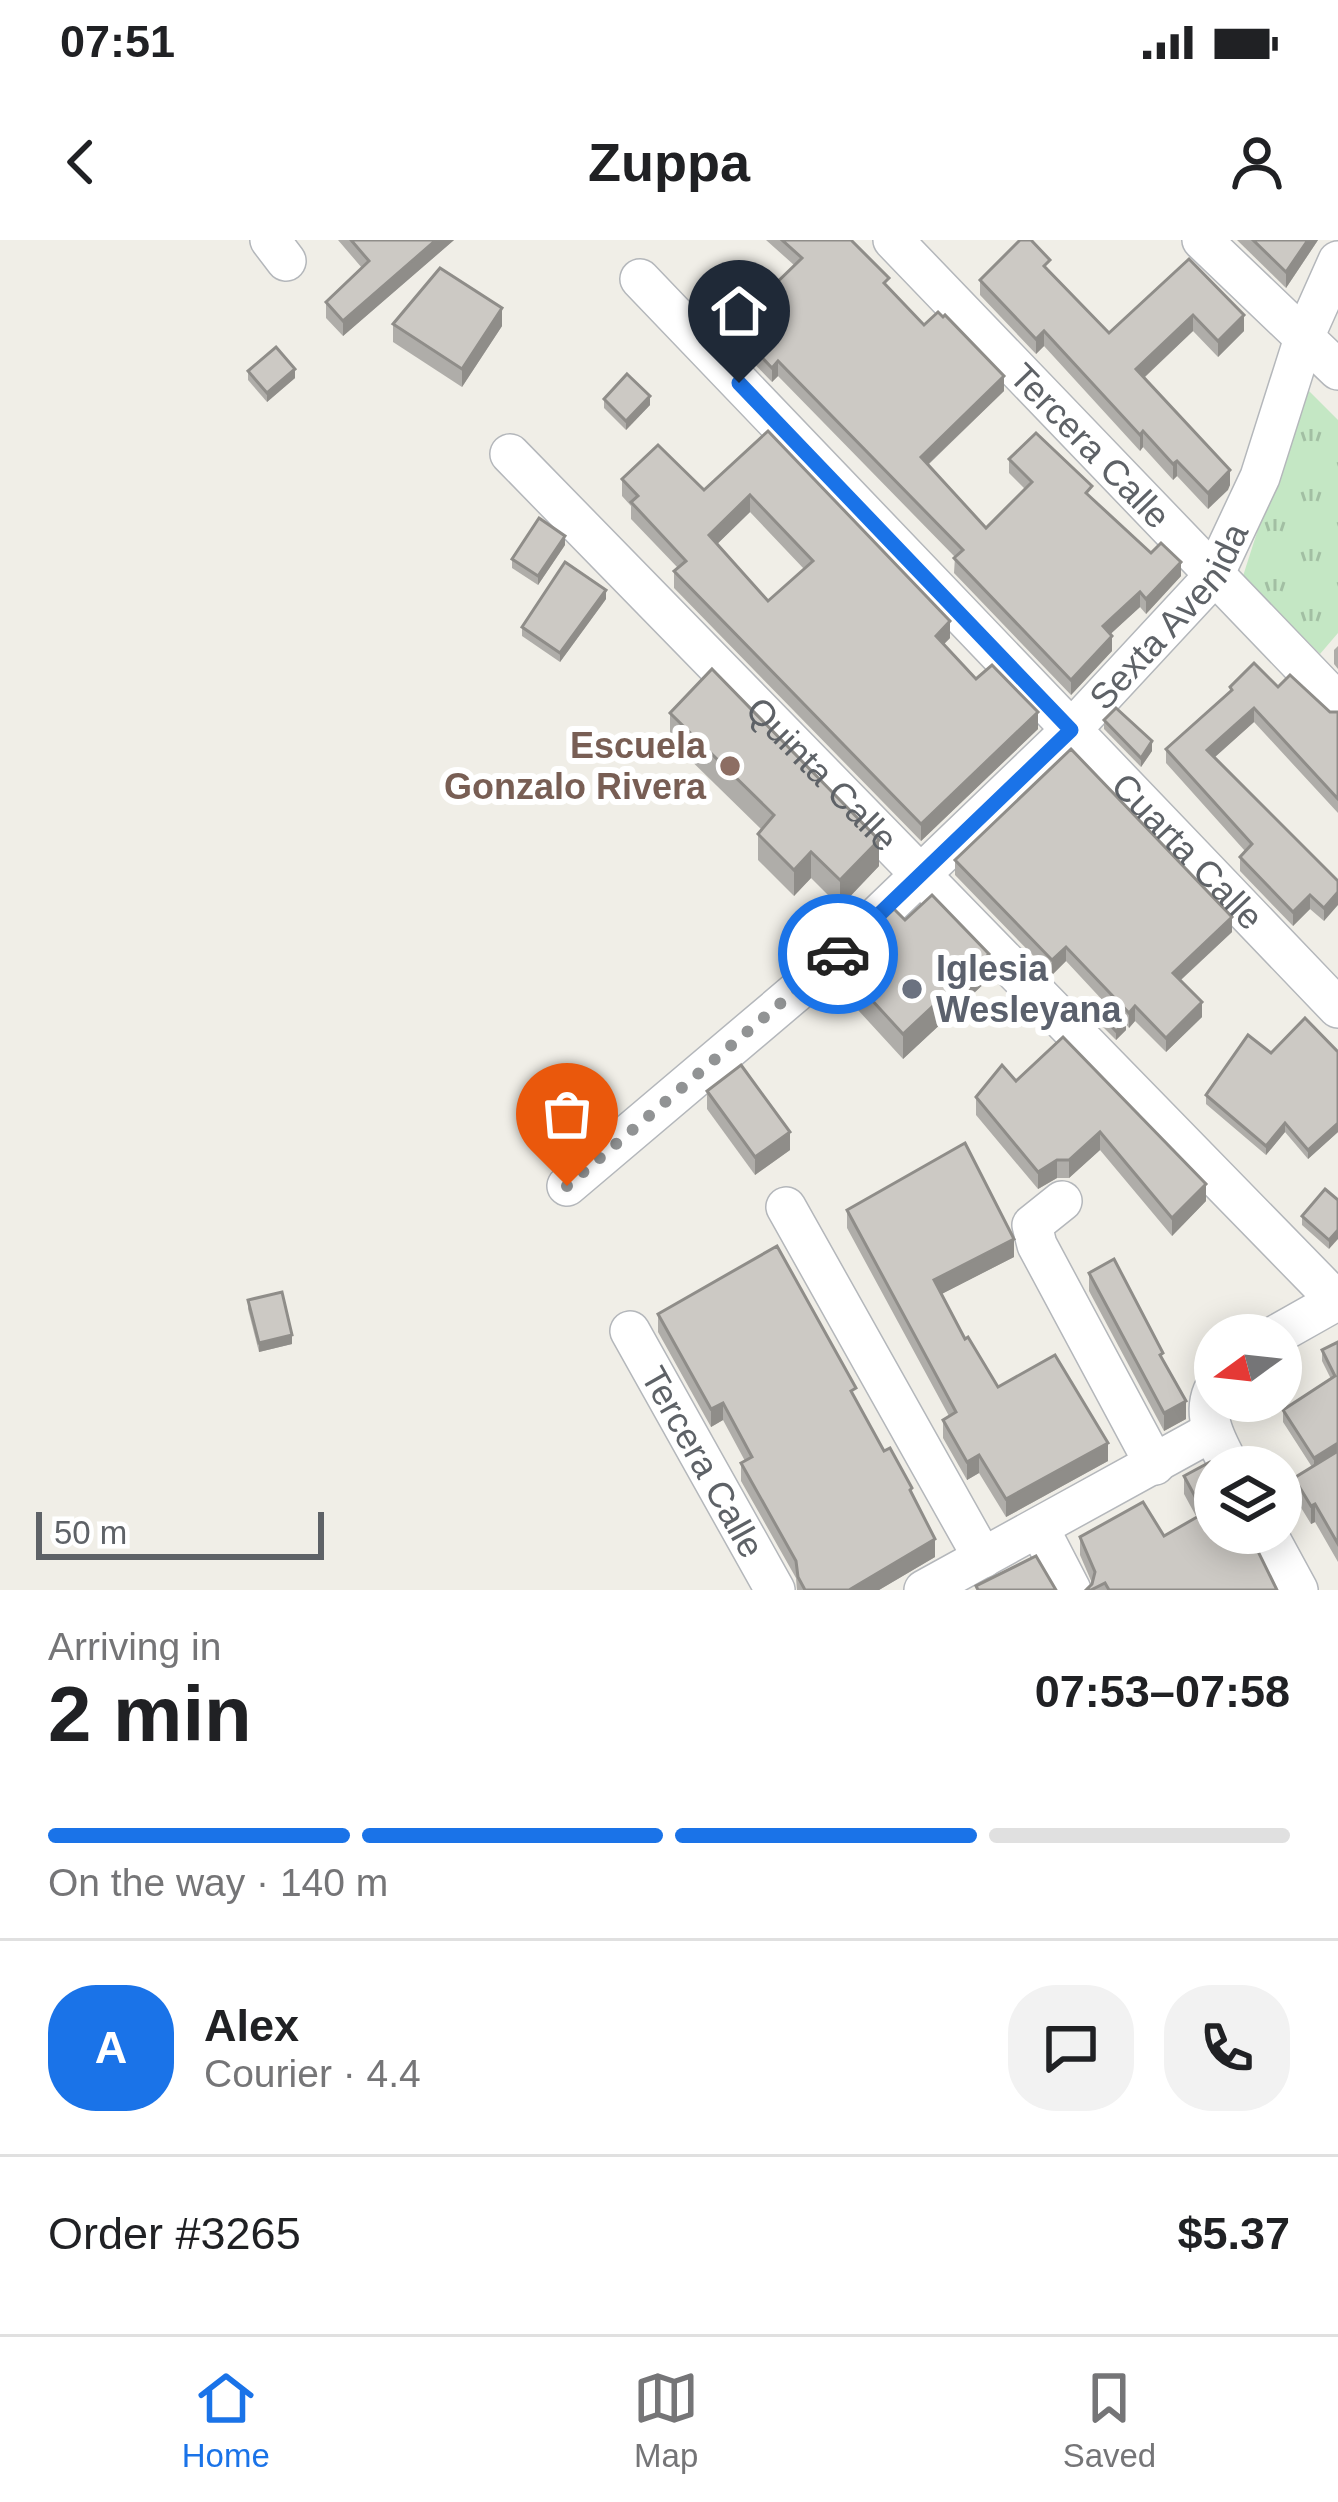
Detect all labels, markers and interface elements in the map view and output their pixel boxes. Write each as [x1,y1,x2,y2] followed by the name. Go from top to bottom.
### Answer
[60,16,175,67] text: 07:51
[48,129,114,195] icon: back
[1224,129,1290,195] icon: person
[588,132,750,192] text: Zuppa
[688,260,790,383] pin
[706,278,772,344] icon: home
[1002,355,1179,536] street label: Tercera Calle
[1081,516,1256,717] street label: Sexta Avenida
[738,689,906,859] street label: Quinta Calle
[444,725,707,807] place label: Escuela Gonzalo Rivera
[717,753,743,779] marker: Escuela Gonzalo Rivera
[1104,765,1272,938] street label: Cuarta Calle
[778,894,898,1014] courier
[805,921,871,987] icon: car
[936,948,1122,1030] place label: Iglesia Wesleyana
[899,976,925,1002] marker: Iglesia Wesleyana
[516,1063,618,1186] pin
[534,1081,600,1147] icon: bag
[1194,1314,1302,1422] north arrow
[1194,1314,1302,1554] map controls
[634,1359,773,1564] street label: Tercera Calle
[1194,1446,1302,1554] button: layers
[36,1506,324,1559] scale bar
[54,1514,127,1551] text: 50 m
[48,1625,221,1668] text: Arriving in
[1035,1666,1290,1717] text: 07:53–07:58
[48,1670,252,1758] text: 2 min
[48,1861,388,1904] text: On the way · 140 m
[1008,1985,1134,2111] button: chat
[1164,1985,1290,2111] button: phone
[204,2000,299,2051] text: Alex
[95,2022,127,2073] text: A
[204,2052,421,2095] text: Courier · 4.4
[48,2208,301,2259] text: Order #3265
[1177,2208,1290,2259] text: $5.37
[182,2365,270,2475] tab: Home
[633,2365,699,2475] tab: Map
[1063,2365,1156,2475] tab: Saved

